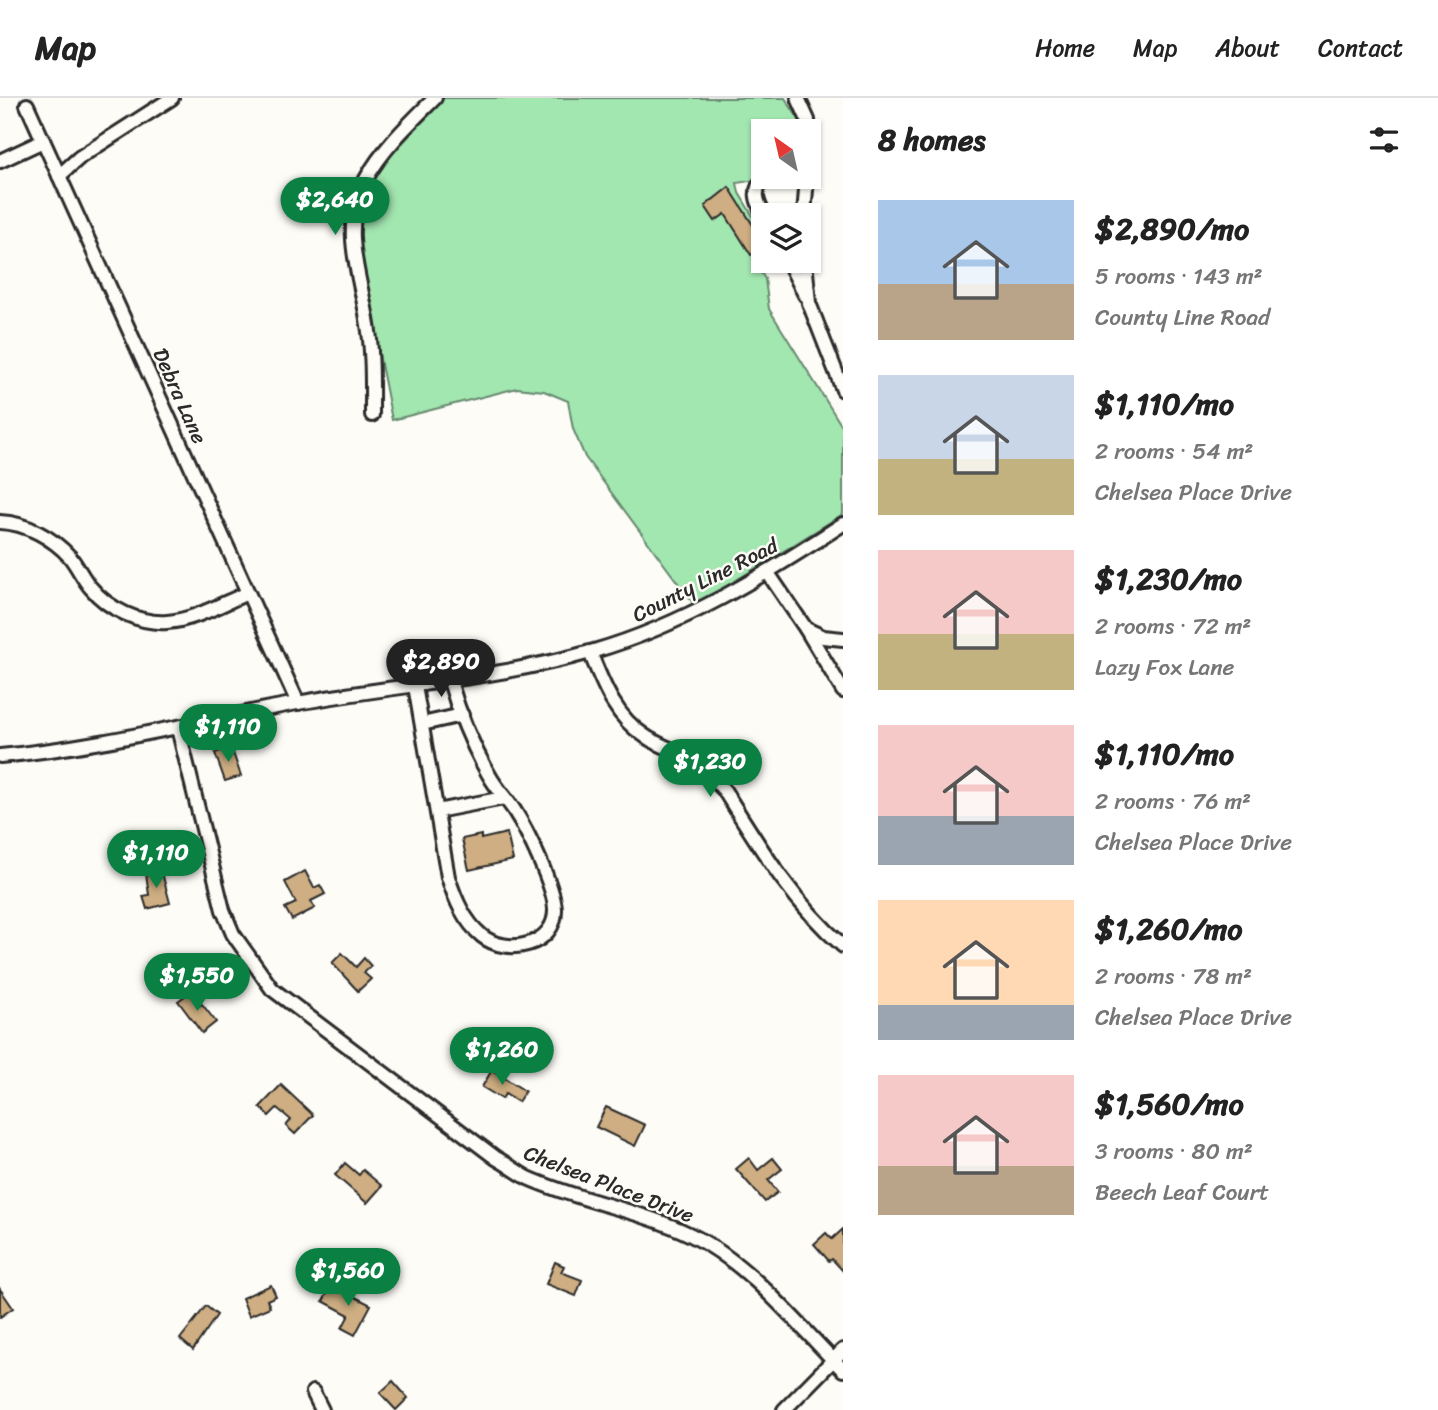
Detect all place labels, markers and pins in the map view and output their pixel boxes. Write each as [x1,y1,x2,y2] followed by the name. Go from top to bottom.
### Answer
[278,178,392,237] pin: $2,640
[384,640,498,699] pin: $2,890
[171,704,285,764] pin: $1,110
[653,740,767,799] pin: $1,230
[99,830,213,890] pin: $1,110
[140,954,254,1013] pin: $1,550
[445,1028,559,1087] pin: $1,260
[291,1248,405,1308] pin: $1,560

